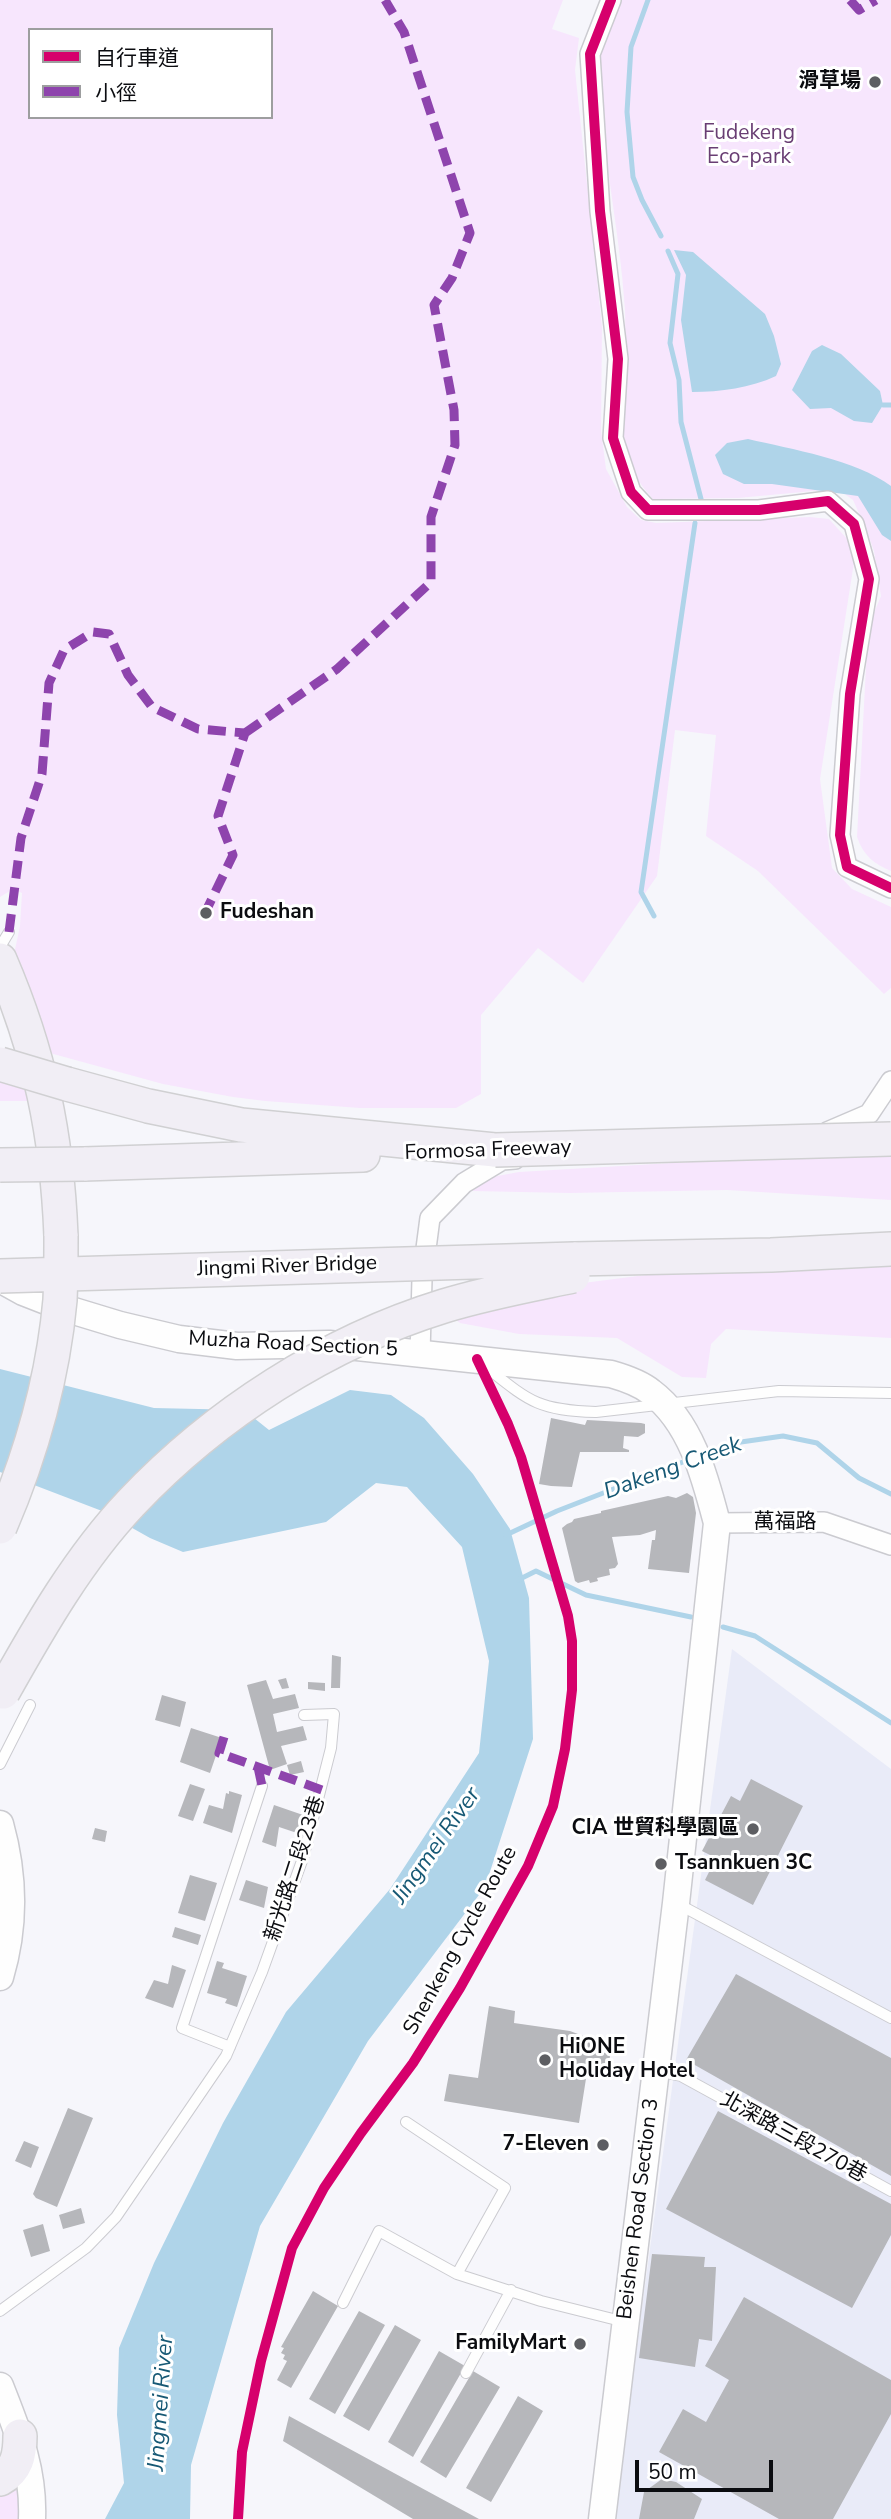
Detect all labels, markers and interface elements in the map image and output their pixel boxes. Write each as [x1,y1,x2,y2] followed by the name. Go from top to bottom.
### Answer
[28,28,273,119] legend
[95,44,179,72] text: 自行車道
[798,69,861,95] place label: 滑草場
[867,74,883,90] marker: 滑草場
[95,79,137,107] text: 小徑
[703,121,795,171] park label: Fudekeng Eco-park
[220,900,314,926] place label: Fudeshan
[198,905,214,921] marker: Fudeshan
[404,1135,572,1167] street label: Formosa Freeway
[197,1251,377,1283] street label: Jingmi River Bridge
[188,1327,398,1363] street label: Muzha Road Section 5
[600,1431,746,1507] water label: Dakeng Creek
[754,1510,816,1536] street label: 萬福路
[387,1783,487,1909] water label: Jingmei River
[261,1793,331,1945] street label: 新光路二段23巷
[572,1816,739,1842] place label: CIA 世貿科學園區
[745,1821,761,1837] marker: CIA 世貿科學園區
[399,1842,523,2040] street label: Shenkeng Cycle Route
[675,1851,812,1877] place label: Tsannkuen 3C
[653,1856,669,1872] marker: Tsannkuen 3C
[559,2035,694,2085] place label: HiONE Holiday Hotel
[537,2052,553,2068] marker: HiONE Holiday Hotel
[715,2087,871,2189] street label: 北深路三段270巷
[613,2097,665,2321] street label: Beishen Road Section 3
[502,2132,589,2158] place label: 7-Eleven
[595,2137,611,2153] marker: 7-Eleven
[455,2331,566,2357] place label: FamilyMart
[144,2335,180,2471] water label: Jingmei River
[572,2336,588,2352] marker: FamilyMart
[639,2446,777,2490] scale bar
[648,2458,697,2486] text: 50 m

